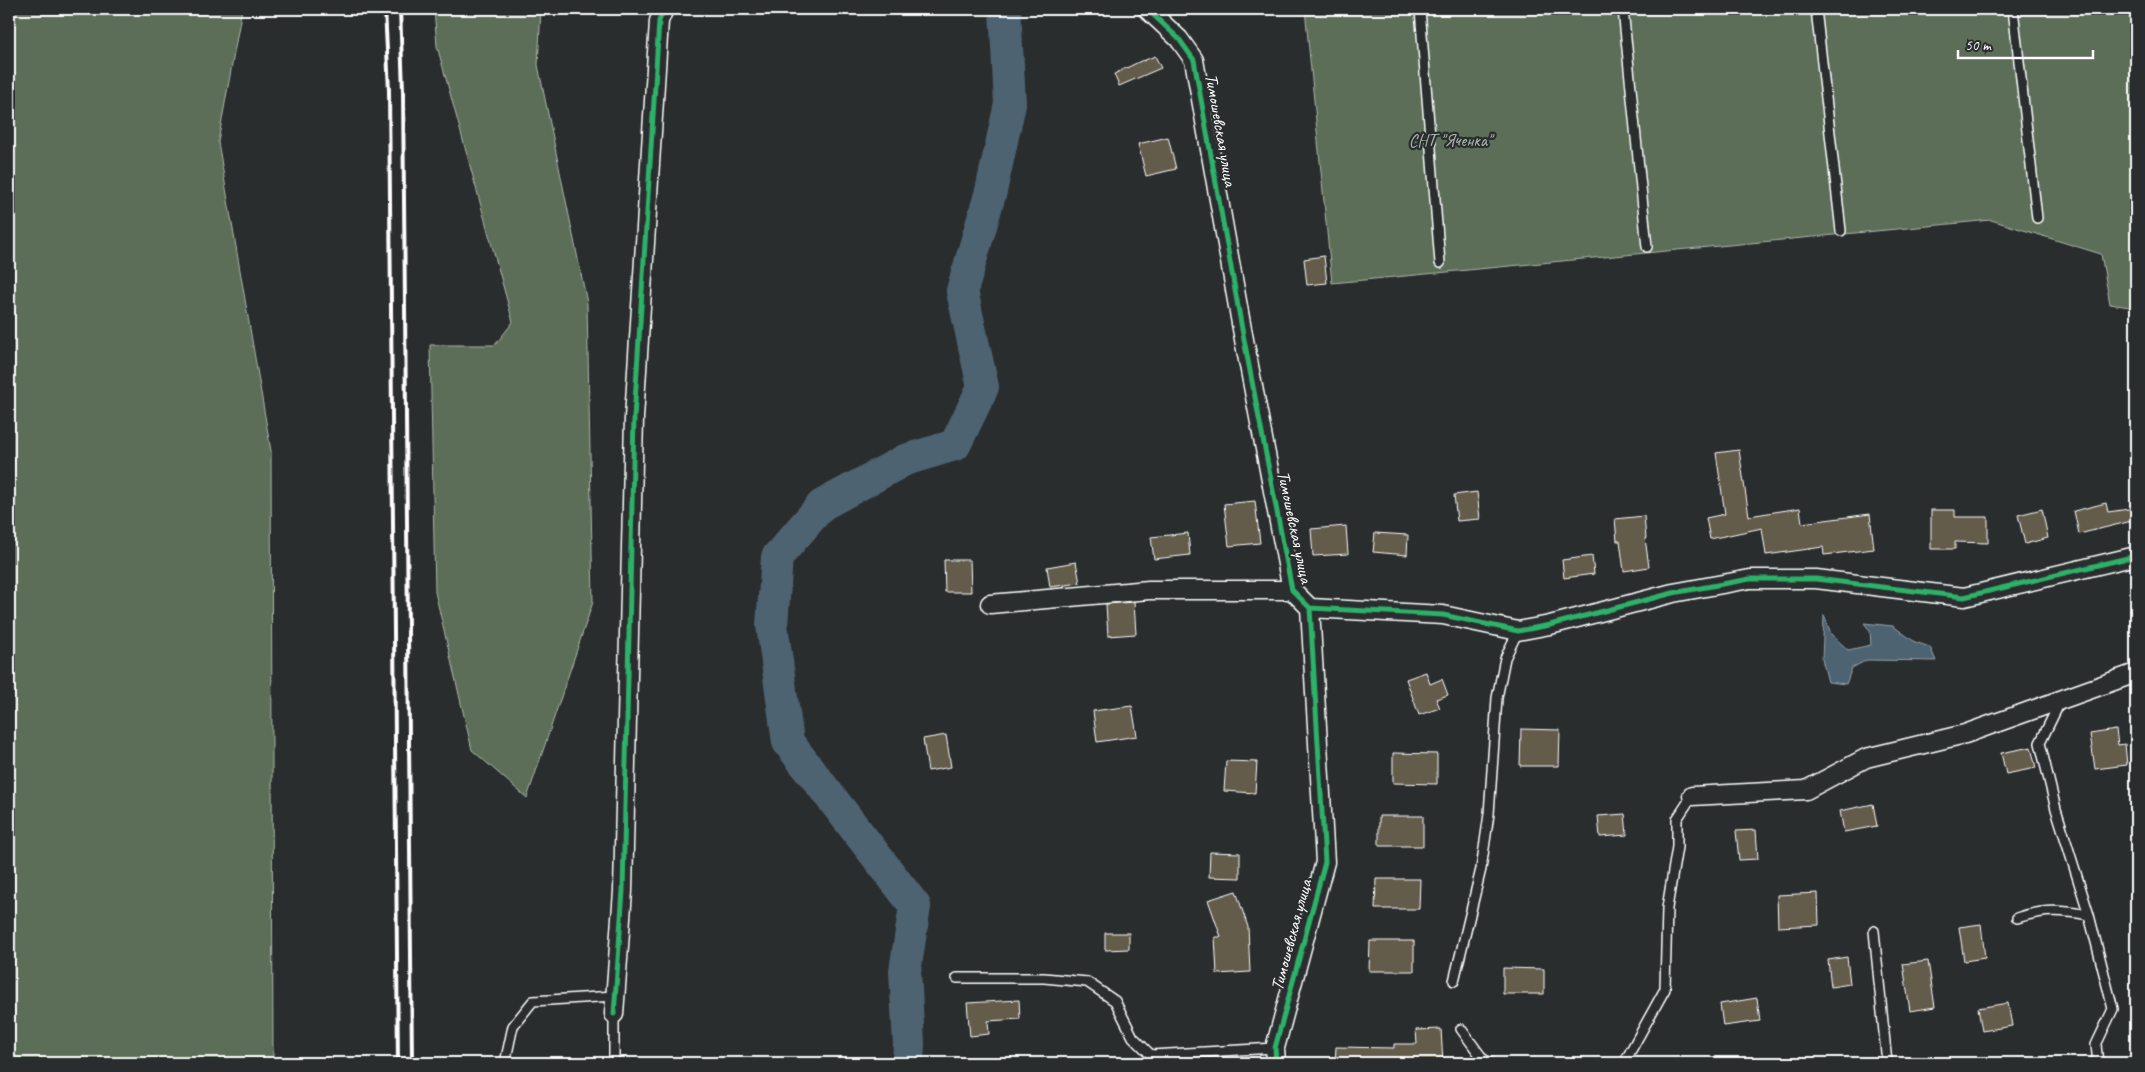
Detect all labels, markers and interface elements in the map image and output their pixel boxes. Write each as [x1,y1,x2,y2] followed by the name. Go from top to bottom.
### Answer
[1958,28,2092,60] scale bar
[1965,36,1992,55] text: 50 m
[1200,72,1242,190] street label: Тимошевская улица
[1409,129,1495,151] park label: СНТ "Яченка"
[1272,469,1318,587] street label: Тимошевская улица
[1266,875,1317,993] street label: Тимошевская улица

